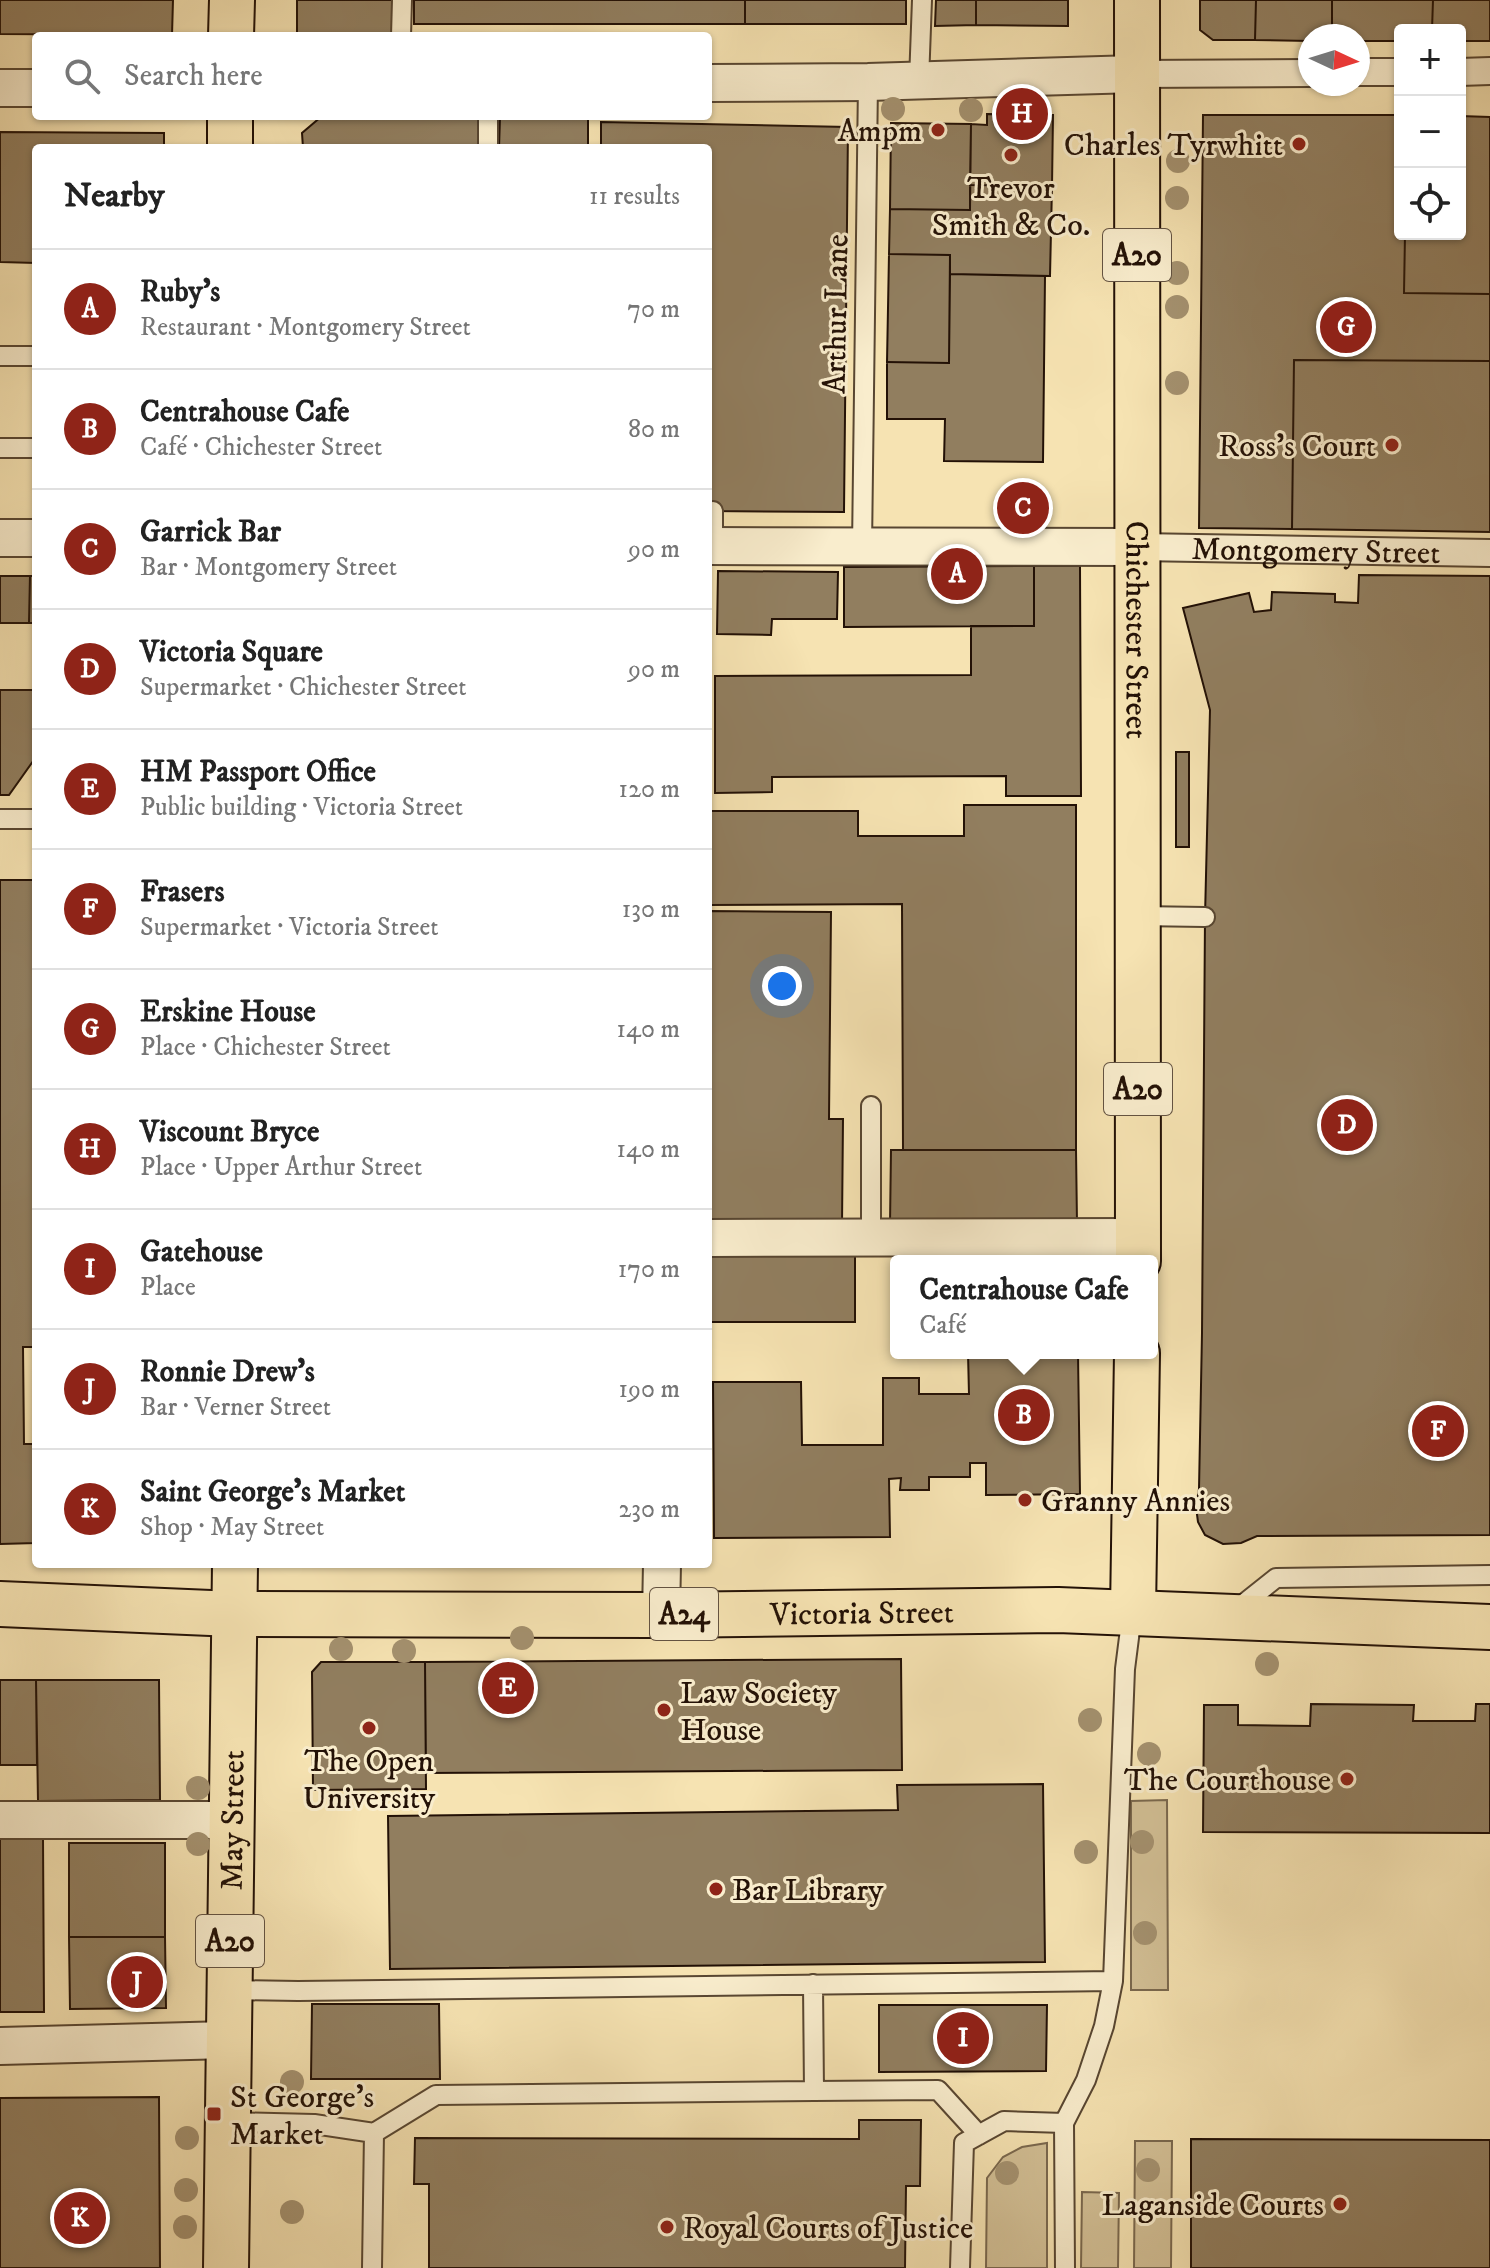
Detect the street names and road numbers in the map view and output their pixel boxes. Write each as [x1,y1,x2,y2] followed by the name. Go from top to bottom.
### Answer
[1103,229,1171,281] road number: A20
[816,234,858,394] street label: Arthur Lane
[1115,521,1156,739] street label: Chichester Street
[1191,530,1441,574] street label: Montgomery Street
[1104,1063,1172,1115] road number: A20
[650,1588,718,1640] road number: A24
[769,1593,954,1636] street label: Victoria Street
[213,1750,255,1891] street label: May Street
[196,1915,264,1967] road number: A20

